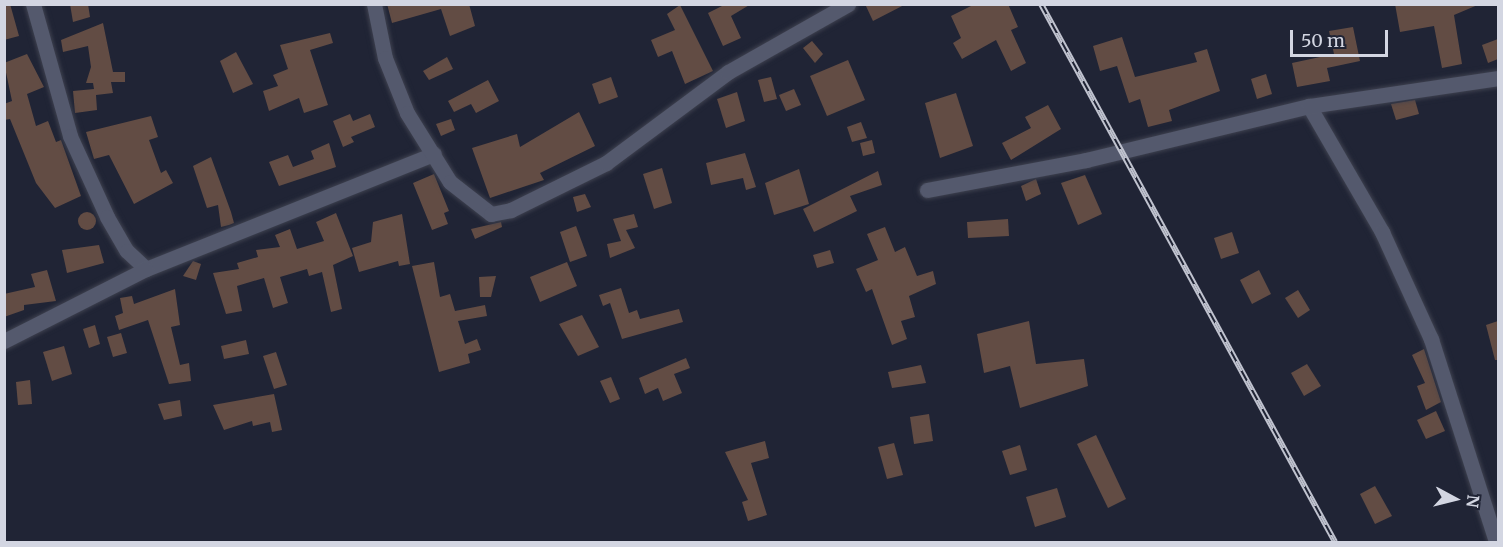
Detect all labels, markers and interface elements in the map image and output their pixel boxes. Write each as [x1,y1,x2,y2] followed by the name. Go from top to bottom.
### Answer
[1293,18,1390,56] scale bar
[1301,29,1345,52] text: 50 m
[1425,469,1485,529] north arrow
[1462,494,1484,509] text: N

